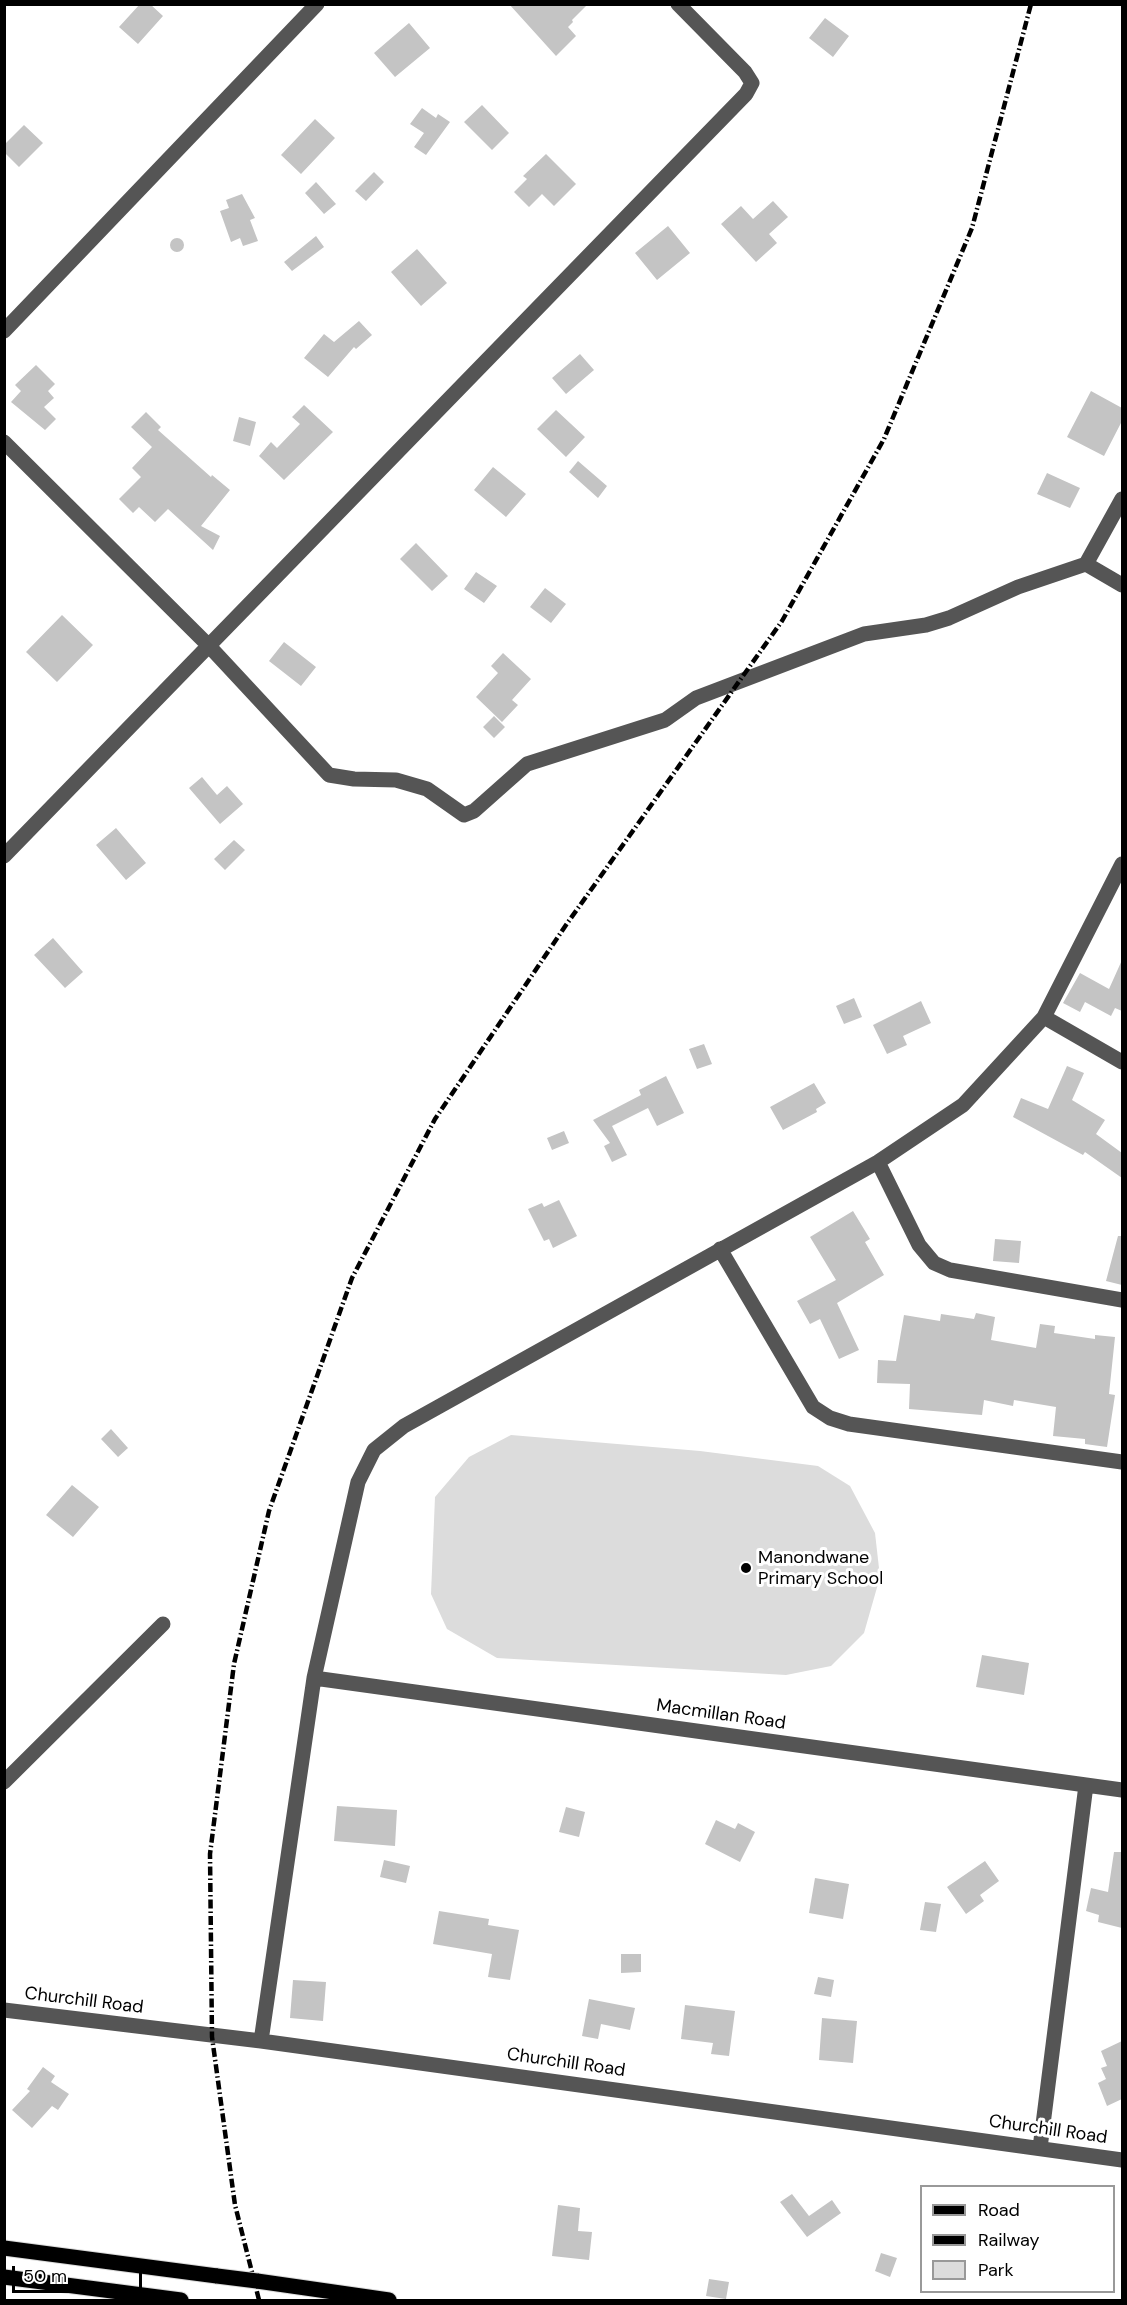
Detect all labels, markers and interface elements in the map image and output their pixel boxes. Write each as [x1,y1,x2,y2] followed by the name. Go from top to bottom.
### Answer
[758,1547,883,1590] place label: Manondwane Primary School
[739,1561,753,1575] marker: Manondwane Primary School
[655,1695,787,1735] street label: Macmillan Road
[23,1983,145,2019] street label: Churchill Road
[505,2044,627,2082] street label: Churchill Road
[987,2111,1109,2149] street label: Churchill Road
[920,2185,1115,2293] legend
[978,2198,1020,2222] text: Road
[978,2228,1040,2252] text: Railway
[15,2254,146,2292] scale bar
[978,2258,1014,2282] text: Park
[23,2264,67,2288] text: 50 m

